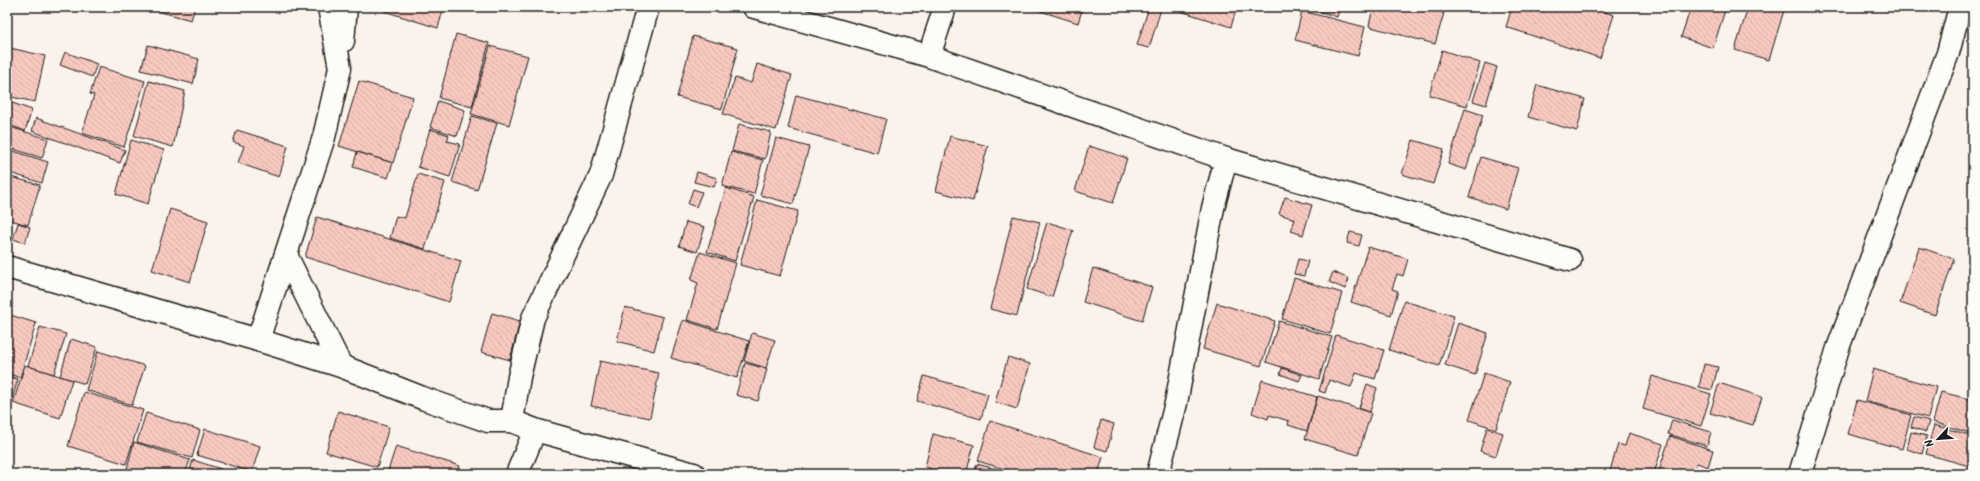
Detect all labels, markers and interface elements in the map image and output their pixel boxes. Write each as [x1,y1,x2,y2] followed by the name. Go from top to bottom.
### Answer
[1918,419,1958,459] north arrow
[1920,436,1940,450] text: N

